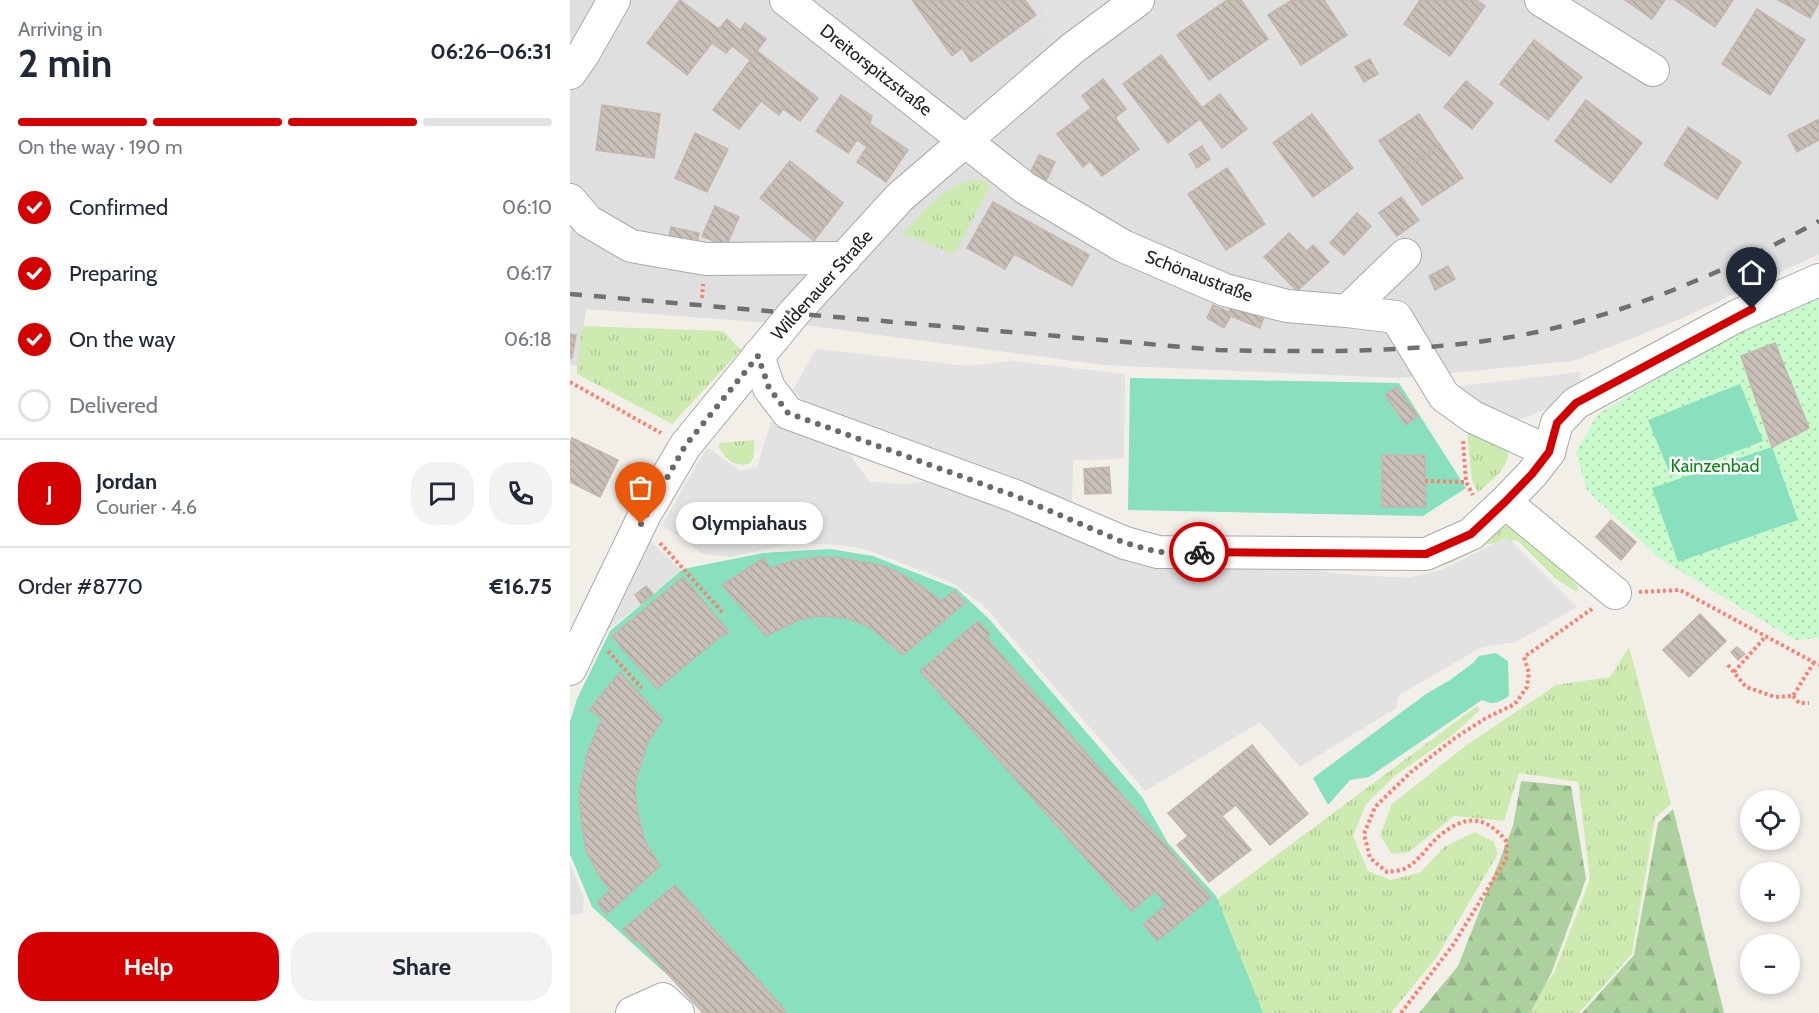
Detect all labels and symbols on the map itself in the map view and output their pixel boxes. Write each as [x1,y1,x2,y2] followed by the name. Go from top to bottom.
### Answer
[816,19,936,121] street label: Dreitorspitzstraße
[767,225,877,345] street label: Wildenauer Straße
[1142,245,1256,307] street label: Schönaustraße
[1726,247,1777,309] pin
[1671,455,1759,477] park label: Kainzenbad
[615,462,666,524] pin
[677,503,824,545] callout: Olympiahaus
[1169,522,1229,582] courier

